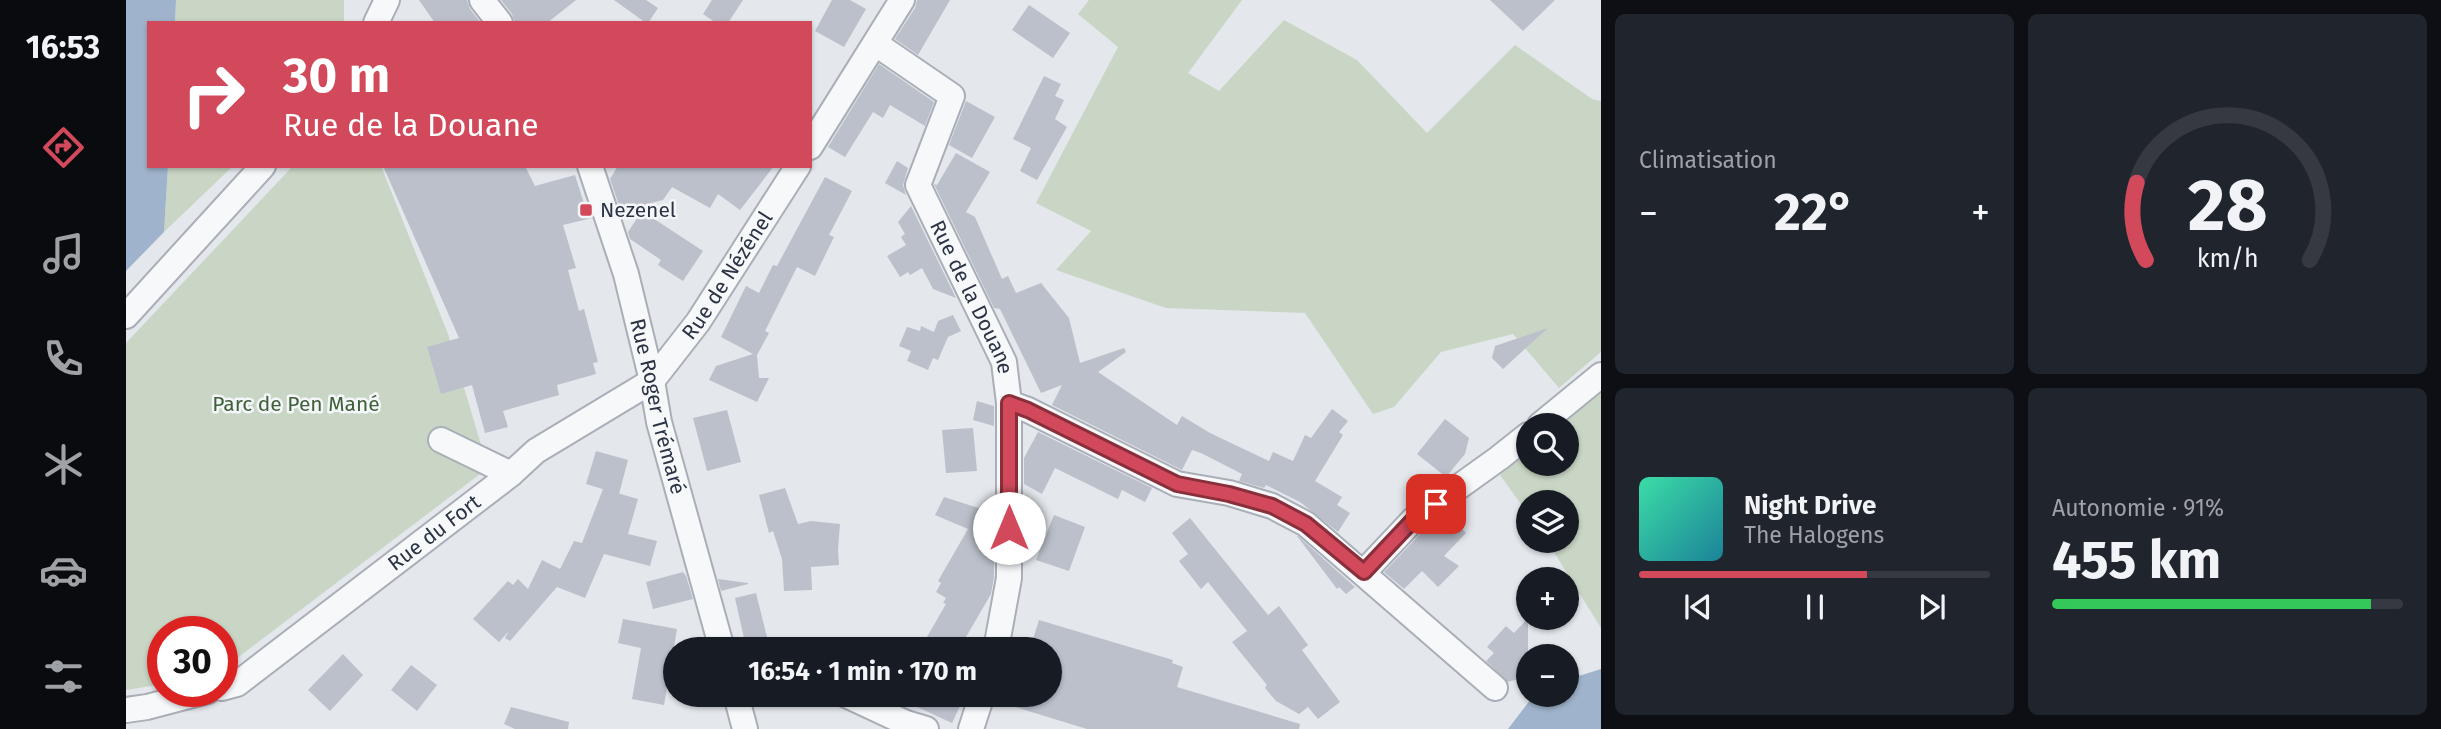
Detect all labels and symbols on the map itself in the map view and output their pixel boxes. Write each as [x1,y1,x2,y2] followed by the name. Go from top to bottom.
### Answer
[600,197,676,223] place label: Nezenel
[578,202,594,218] marker: Nezenel
[676,207,778,345] street label: Rue de Nézénel
[924,216,1018,375] street label: Rue de la Douane
[624,316,691,497] street label: Rue Roger Trémaré
[212,391,380,417] park label: Parc de Pen Mané
[1406,474,1466,534] pin
[383,489,486,577] street label: Rue du Fort
[972,491,1046,565] position arrow
[147,616,238,707] speed limit sign: 30

